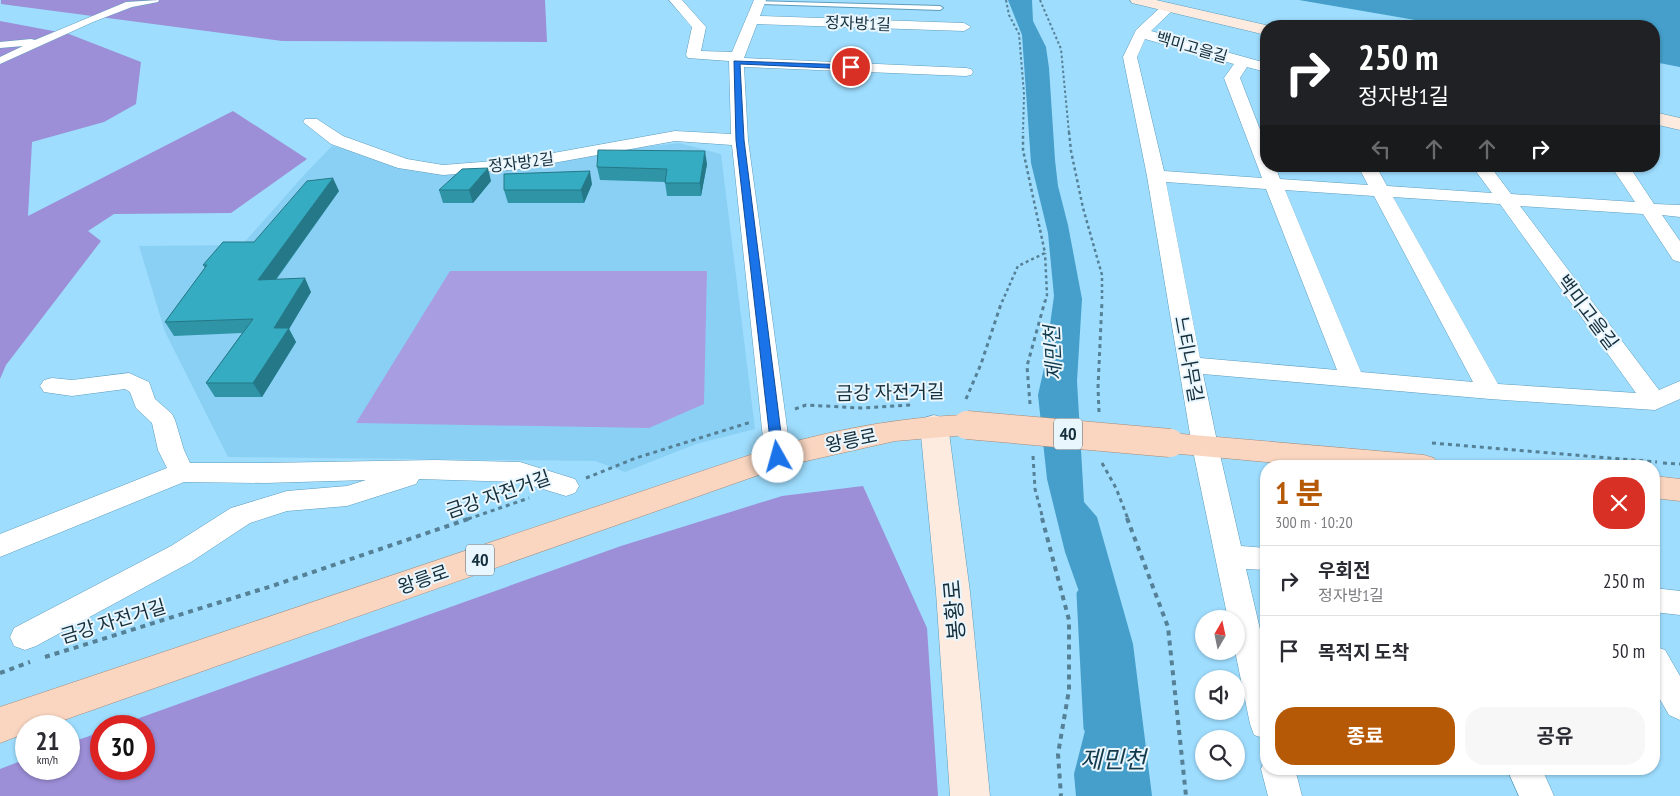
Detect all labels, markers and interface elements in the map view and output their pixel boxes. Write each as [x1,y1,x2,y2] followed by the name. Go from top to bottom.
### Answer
[825,12,891,34] street label: 정자방1길
[1154,27,1230,67] street label: 백미고을길
[1358,34,1439,80] text: 250 m
[1275,40,1340,105] icon: right
[830,46,872,88] pin
[837,53,865,81] icon: arrive
[1358,82,1449,110] text: 정자방1길
[1367,135,1395,163] icon: left
[1420,135,1448,163] icon: ahead
[1473,135,1501,163] icon: ahead
[1526,135,1554,163] icon: right
[487,148,555,176] street label: 정자방2길
[1552,270,1624,354] street label: 백미고을길
[1170,314,1208,404] street label: 느티나무길
[1038,322,1067,381] water label: 제민천
[835,379,945,405] street label: 금강 자전거길
[1054,418,1082,449] road number: 40
[823,423,879,457] street label: 왕릉로
[751,430,803,482] position arrow
[443,465,553,523] street label: 금강 자전거길
[1275,473,1323,512] text: 1 분
[1593,477,1645,529] button: close
[1275,512,1353,532] text: 300 m · 10:20
[466,544,494,576] road number: 40
[1318,558,1370,582] text: 우회전
[394,559,452,599] street label: 왕릉로
[1275,567,1303,595] icon: right
[1603,569,1645,593] text: 250 m
[937,579,971,641] street label: 봉황로
[1318,585,1384,605] text: 정자방1길
[57,594,169,648] street label: 금강 자전거길
[1195,610,1245,660] north arrow
[1195,610,1245,780] map controls
[1275,637,1303,665] icon: arrive
[1612,639,1645,663] text: 50 m
[1318,640,1409,664] text: 목적지 도착
[1195,670,1245,720] button: sound
[1275,707,1455,765] button: 종료
[1465,707,1645,765] button: 공유
[90,715,155,780] speed limit sign: 30
[36,725,59,757] text: 21
[1195,730,1245,780] button: search
[1080,744,1149,775] water label: 제민천
[37,752,58,767] text: km/h

